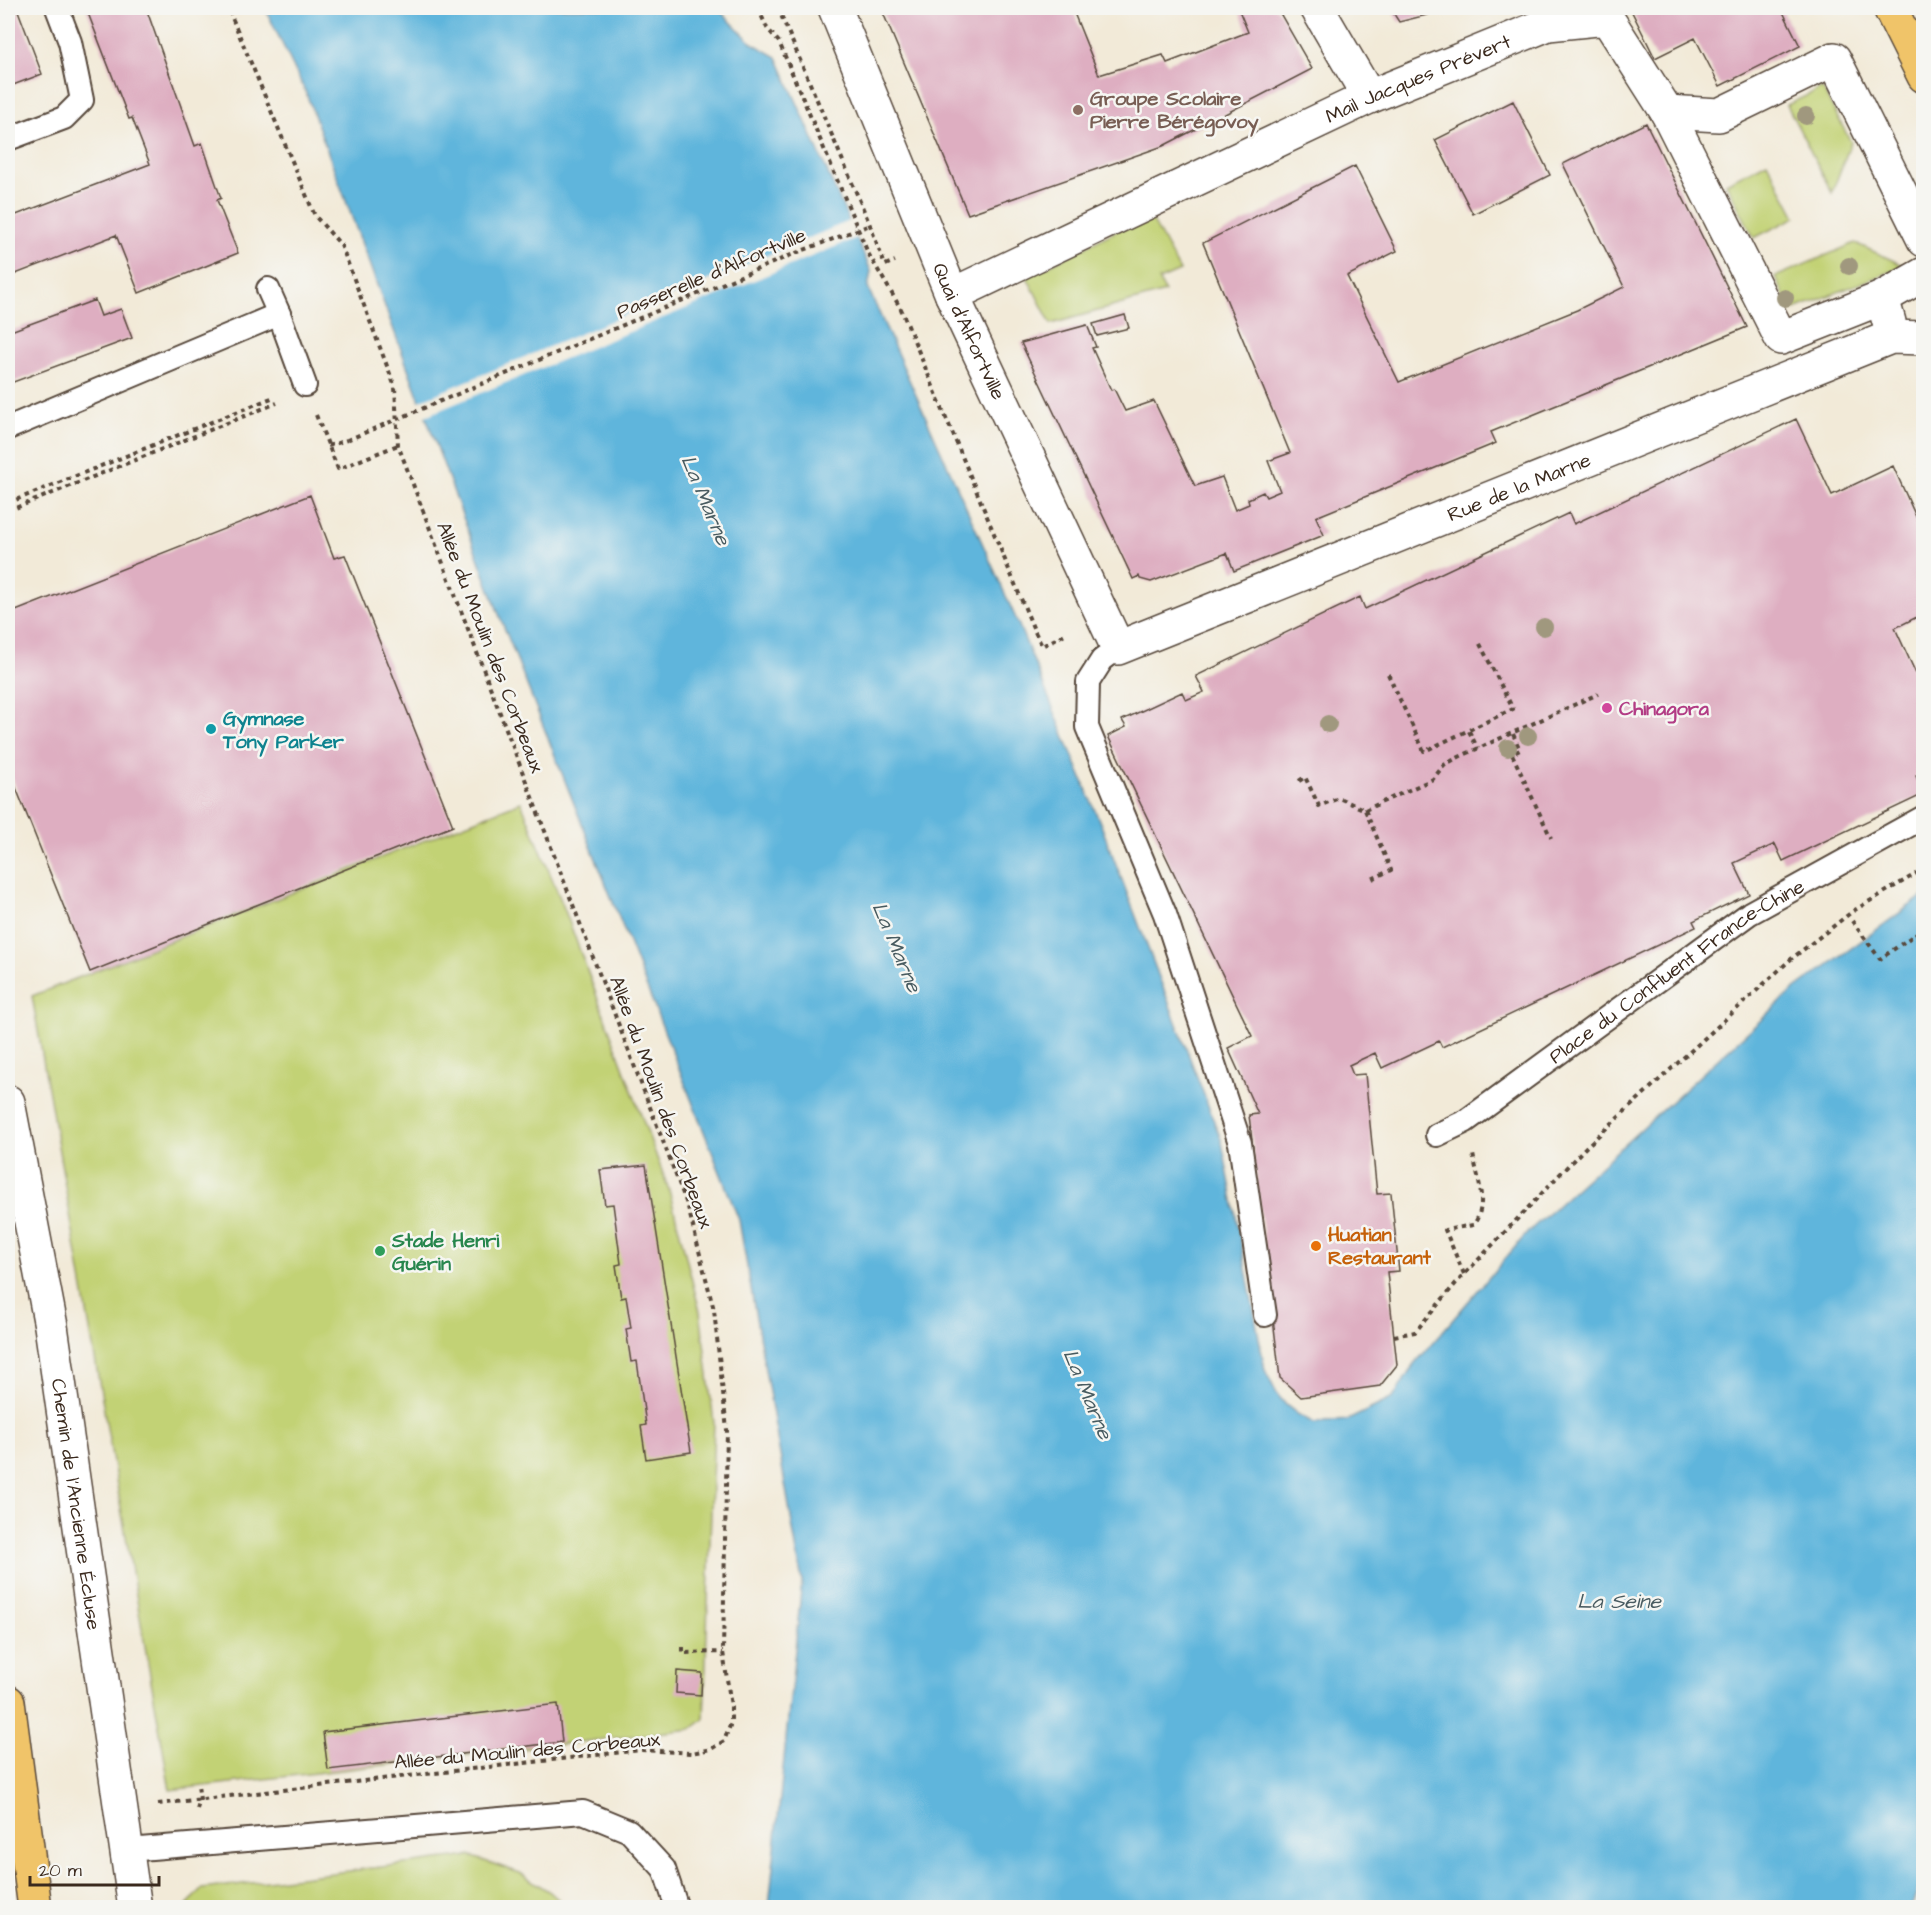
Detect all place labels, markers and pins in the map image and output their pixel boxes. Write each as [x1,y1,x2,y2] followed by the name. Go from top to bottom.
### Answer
[1090,85,1259,137] place label: Groupe Scolaire Pierre Bérégovoy
[1071,103,1085,117] marker: Groupe Scolaire Pierre Bérégovoy
[1619,695,1710,724] place label: Chinagora
[1600,701,1614,715] marker: Chinagora
[222,705,345,757] place label: Gymnase Tony Parker
[204,722,218,736] marker: Gymnase Tony Parker
[1328,1221,1432,1272] place label: Huatian Restaurant
[391,1227,500,1278] place label: Stade Henri Guérin
[1309,1239,1323,1253] marker: Huatian Restaurant
[373,1244,387,1258] marker: Stade Henri Guérin

